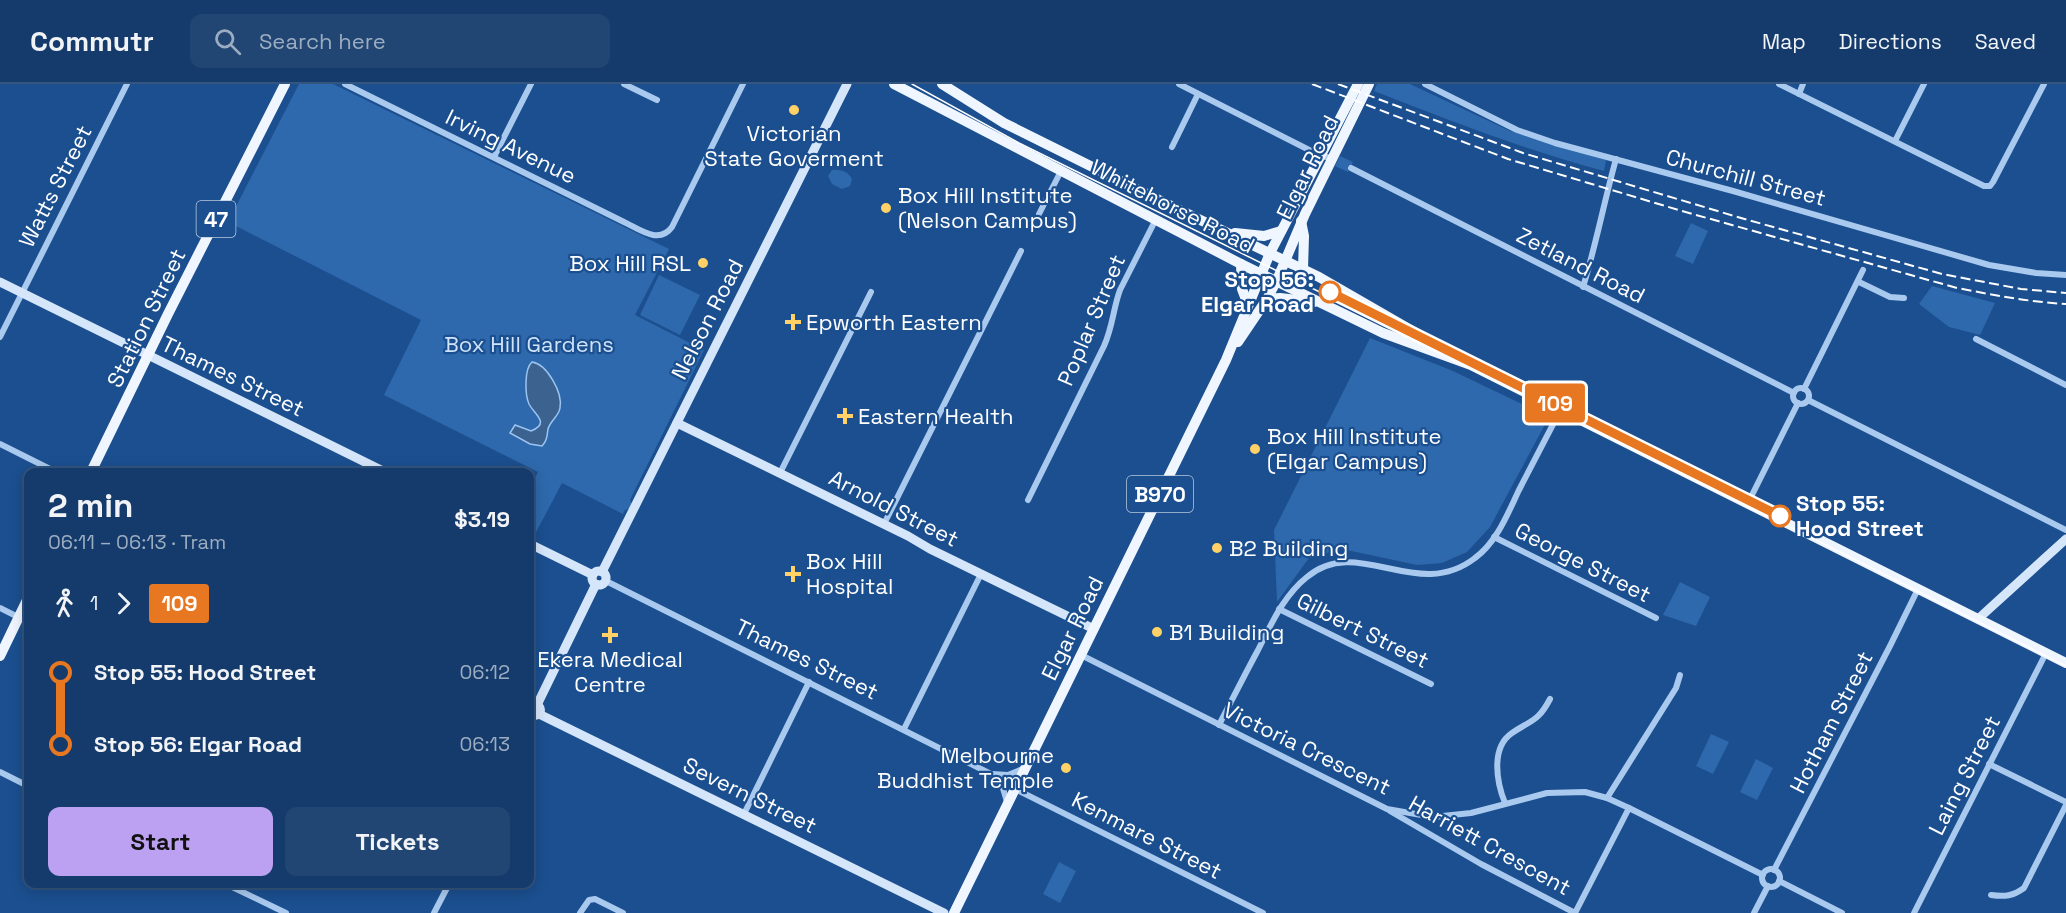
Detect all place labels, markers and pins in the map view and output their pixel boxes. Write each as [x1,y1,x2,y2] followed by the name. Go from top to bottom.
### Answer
[787,103,801,117] marker: Victorian State Goverment
[704,119,884,172] place label: Victorian State Goverment
[898,181,1077,234] place label: Box Hill Institute (Nelson Campus)
[879,201,893,215] marker: Box Hill Institute (Nelson Campus)
[569,249,691,277] place label: Box Hill RSL
[696,256,710,270] marker: Box Hill RSL
[1201,265,1314,318] place label: Stop 56: Elgar Road
[1319,281,1341,303] marker: Stop 56: Elgar Road
[806,308,982,336] place label: Epworth Eastern
[784,313,802,331] marker: Epworth Eastern
[858,402,1014,430] place label: Eastern Health
[836,407,854,425] marker: Eastern Health
[1267,422,1441,475] place label: Box Hill Institute (Elgar Campus)
[1248,442,1262,456] marker: Box Hill Institute (Elgar Campus)
[1796,489,1924,542] place label: Stop 55: Hood Street
[1769,505,1791,527] marker: Stop 55: Hood Street
[1229,534,1348,562] place label: B2 Building
[1210,541,1224,555] marker: B2 Building
[806,547,893,600] place label: Box Hill Hospital
[784,565,802,583] marker: Box Hill Hospital
[1169,618,1284,646] place label: B1 Building
[1150,625,1164,639] marker: B1 Building
[601,626,619,644] marker: Ekera Medical Centre
[537,645,683,698] place label: Ekera Medical Centre
[877,741,1054,794] place label: Melbourne Buddhist Temple
[1059,761,1073,775] marker: Melbourne Buddhist Temple

